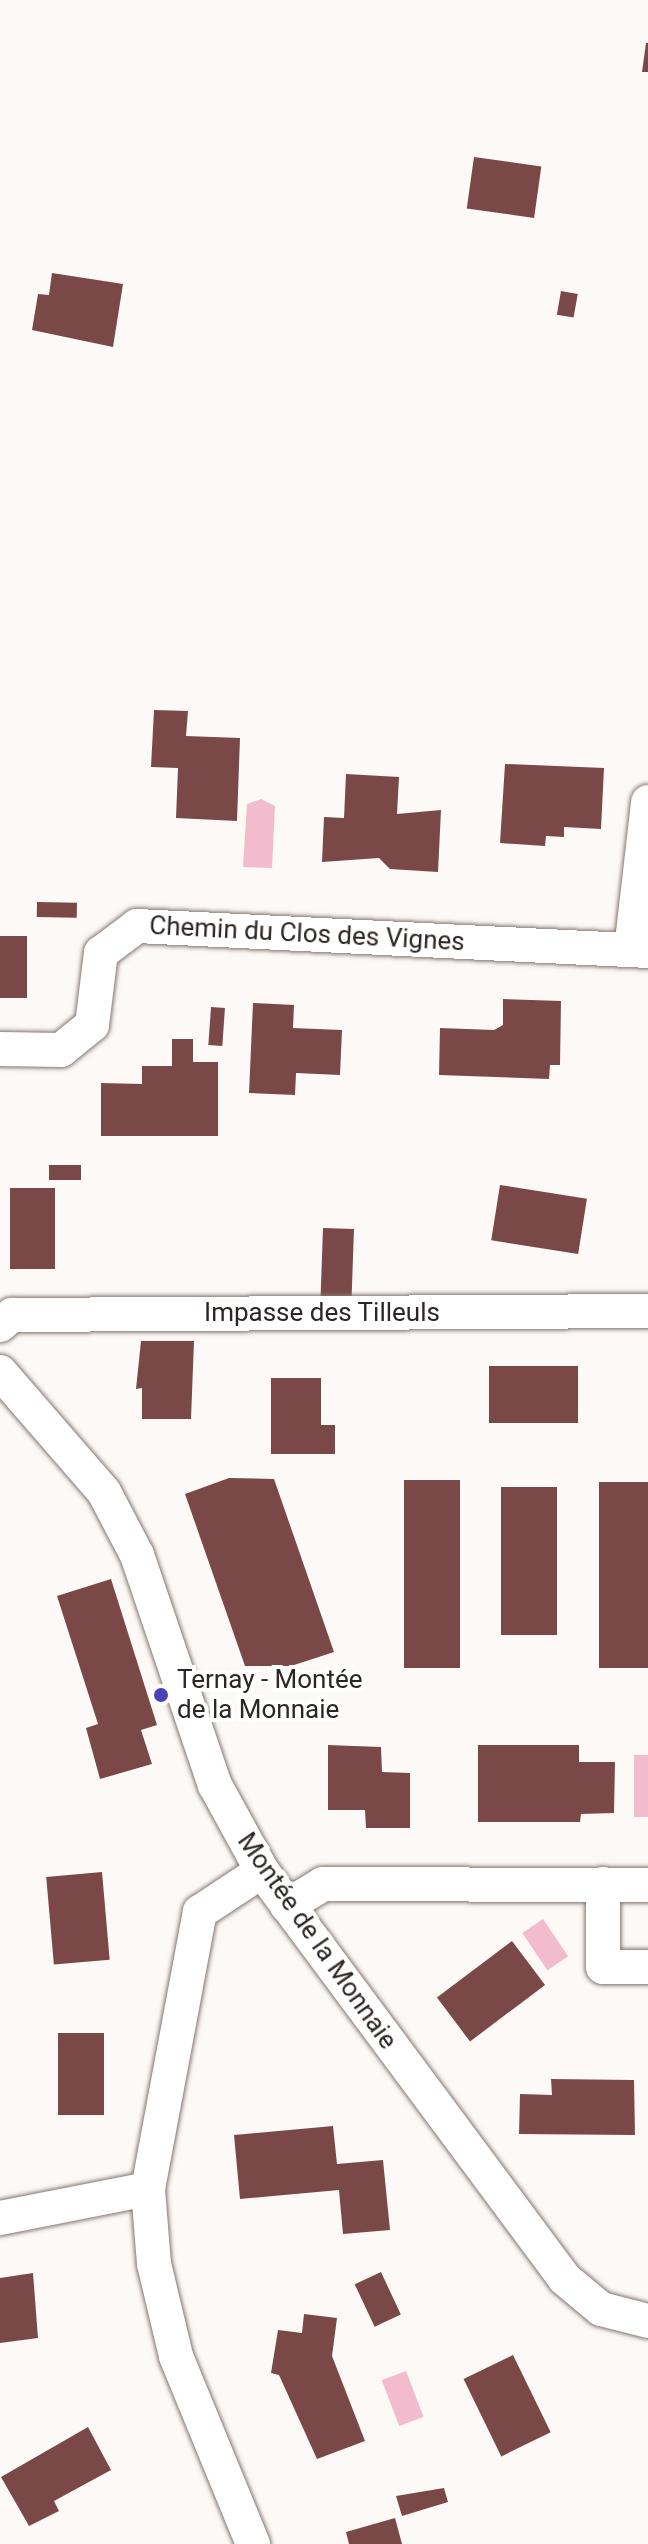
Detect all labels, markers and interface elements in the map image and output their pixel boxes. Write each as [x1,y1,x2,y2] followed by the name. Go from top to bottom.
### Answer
[149,910,465,958] street label: Chemin du Clos des Vignes
[204,1297,440,1329] street label: Impasse des Tilleuls
[177,1664,363,1726] place label: Ternay - Montée de la Monnaie
[152,1686,170,1704] marker: Ternay - Montée de la Monnaie
[231,1827,403,2055] street label: Montée de la Monnaie

